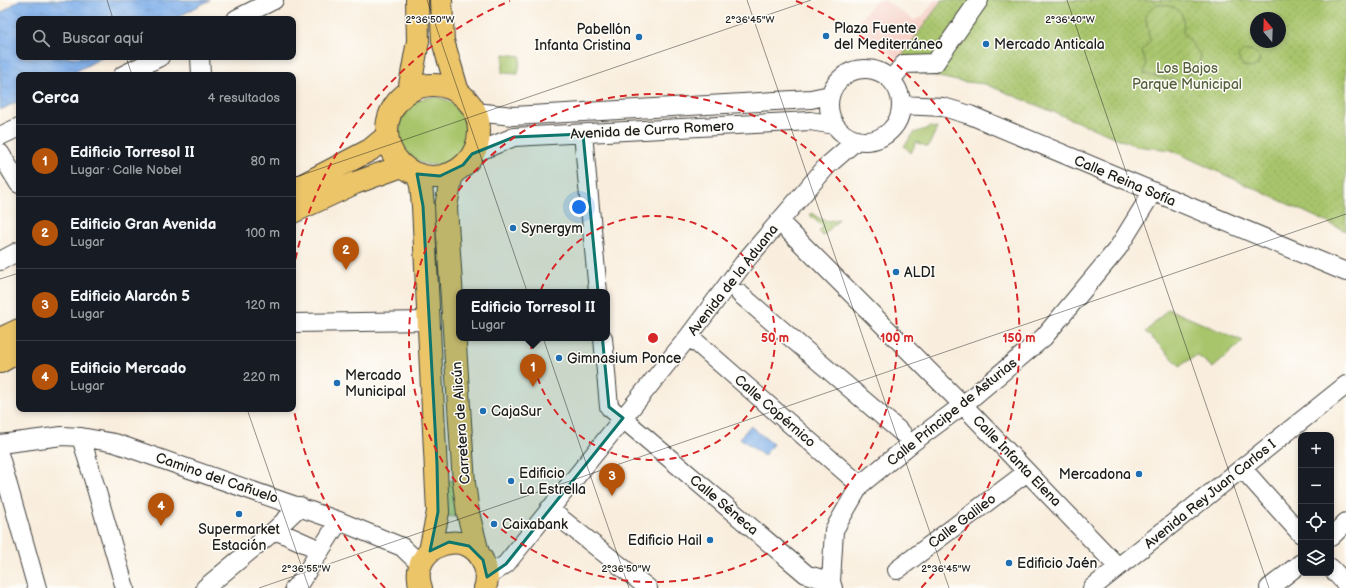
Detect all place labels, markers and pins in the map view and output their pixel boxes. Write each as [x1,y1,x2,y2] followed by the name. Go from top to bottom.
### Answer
[834,20,943,53] place label: Plaza Fuente del Mediterráneo
[535,21,631,54] place label: Pabellón Infanta Cristina
[821,31,831,41] marker: Plaza Fuente del Mediterráneo
[634,32,644,42] marker: Pabellón Infanta Cristina
[994,36,1105,53] place label: Mercado Anticala
[981,39,991,49] marker: Mercado Anticala
[521,220,583,237] place label: Synergym
[508,223,518,233] marker: Synergym
[333,237,359,270] pin: 2
[904,264,935,281] place label: ALDI
[891,267,901,277] marker: ALDI
[646,331,660,345] centre of rings
[567,350,681,367] place label: Gimnasium Ponce
[554,353,564,363] marker: Gimnasium Ponce
[520,354,546,387] pin: 1
[345,367,406,400] place label: Mercado Municipal
[332,378,342,388] marker: Mercado Municipal
[491,403,542,420] place label: CajaSur
[478,406,488,416] marker: CajaSur
[599,463,625,496] pin: 3
[519,465,586,498] place label: Edificio La Estrella
[1059,466,1131,483] place label: Mercadona
[1134,469,1144,479] marker: Mercadona
[506,476,516,486] marker: Edificio La Estrella
[148,493,174,526] pin: 4
[234,509,244,519] marker: Supermarket Estación
[502,516,568,533] place label: Caixabank
[489,519,499,529] marker: Caixabank
[198,521,280,554] place label: Supermarket Estación
[628,532,702,549] place label: Edificio Hail
[705,535,715,545] marker: Edificio Hail
[1017,555,1097,572] place label: Edificio Jaén
[1004,558,1014,568] marker: Edificio Jaén

